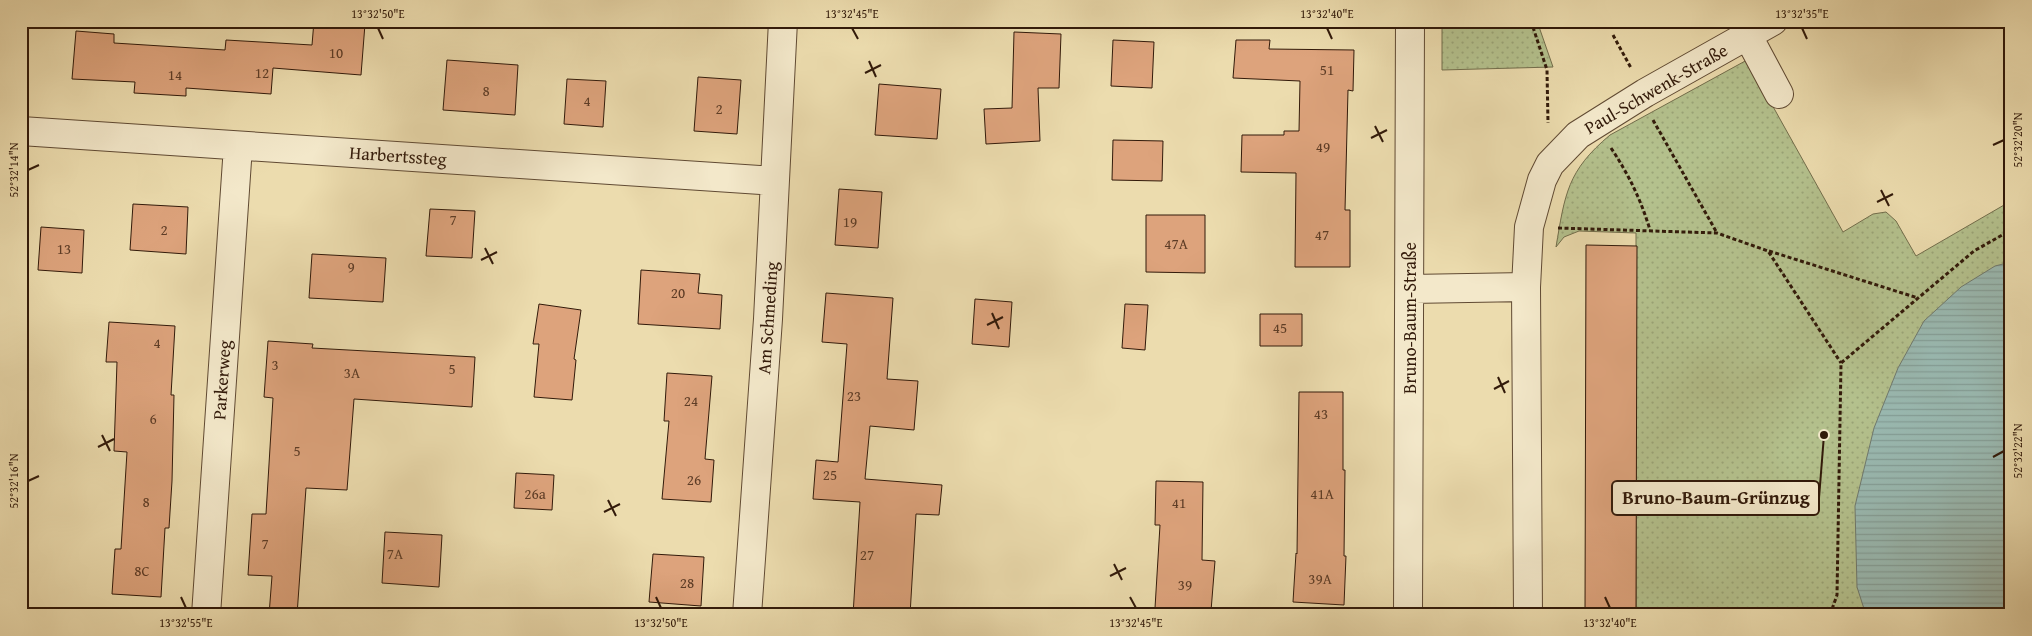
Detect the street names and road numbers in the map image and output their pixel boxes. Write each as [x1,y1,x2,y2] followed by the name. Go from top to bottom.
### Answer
[1579,36,1733,141] street label: Paul-Schwenk-Straße
[348,139,448,172] street label: Harbertssteg
[1396,242,1423,394] street label: Bruno-Baum-Straße
[750,261,785,375] street label: Am Schmeding
[205,339,238,421] street label: Parkerweg

